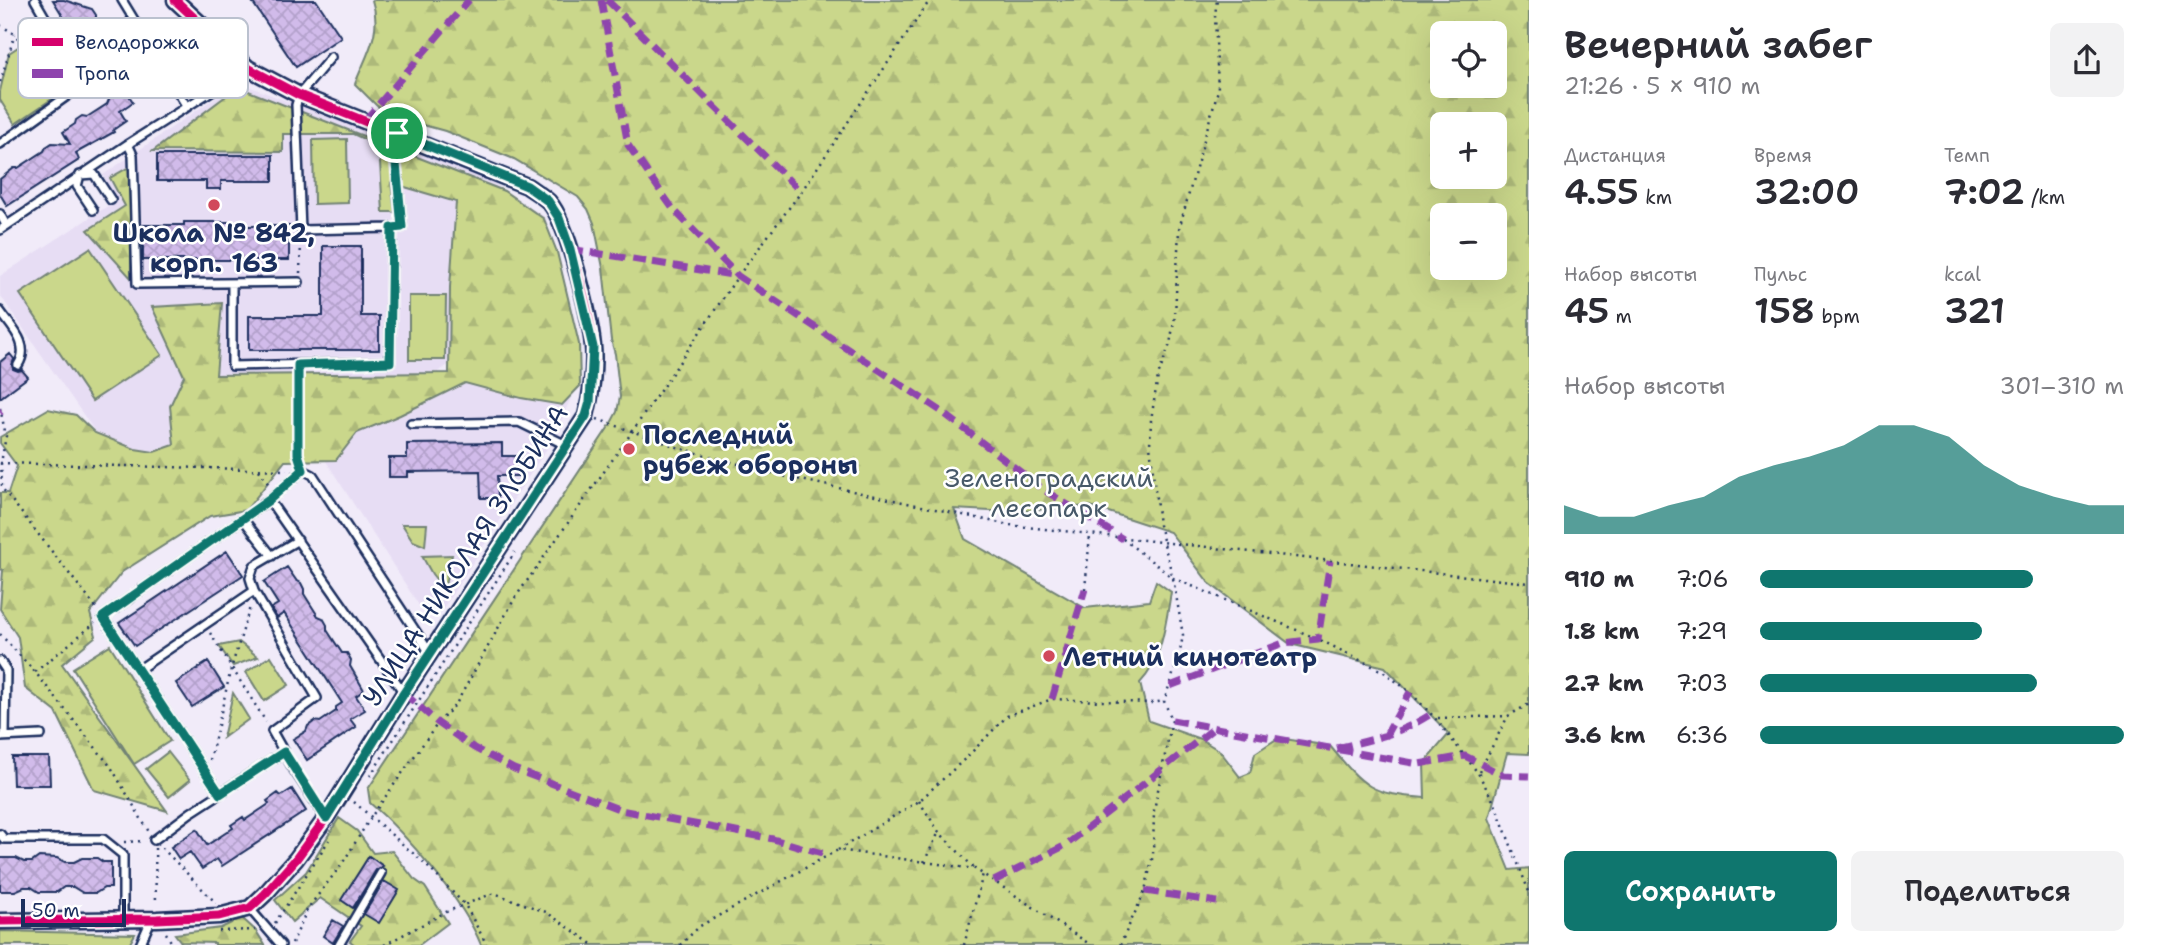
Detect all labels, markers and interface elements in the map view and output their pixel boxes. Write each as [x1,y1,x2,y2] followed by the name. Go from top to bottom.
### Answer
[18,18,248,98] legend
[1564,19,1872,70] text: Вечерний забег
[1430,21,1507,280] map controls
[1430,21,1507,98] button: locate
[2050,23,2124,97] button: share
[75,30,199,55] text: Велодорожка
[75,61,130,86] text: Тропа
[1564,71,1760,101] text: 21:26 · 5 × 910 m
[367,103,427,163] pin
[1430,112,1507,189] button: +
[378,114,416,152] icon: arrive
[1564,143,1666,168] text: Дистанция
[1754,143,1812,168] text: Время
[1944,143,1990,168] text: Темп
[1564,168,1639,215] text: 4.55
[1754,168,1860,215] text: 32:00
[1944,168,2025,215] text: 7:02
[1639,185,1672,210] text: km
[2025,185,2065,210] text: /km
[206,197,222,213] marker: Школа № 842, корп. 163
[1430,203,1507,280] button: −
[113,215,315,280] place label: Школа № 842, корп. 163
[1564,262,1697,287] text: Набор высоты
[1754,262,1807,287] text: Пульс
[1944,262,1981,287] text: kcal
[1564,287,1609,334] text: 45
[1754,287,1815,334] text: 158
[1944,287,2005,334] text: 321
[1609,304,1632,329] text: m
[1815,304,1860,329] text: bpm
[1564,371,1725,401] text: Набор высоты
[2000,371,2124,401] text: 301–310 m
[354,397,576,713] street label: УЛИЦА НИКОЛАЯ ЗЛОБИНА
[643,417,858,482] place label: Последний рубеж обороны
[621,441,637,457] marker: Последний рубеж обороны
[945,460,1153,525] park label: Зеленоградский лесопарк
[1564,564,1634,594] text: 910 m
[1676,564,1729,594] text: 7:06
[1564,616,1639,646] text: 1.8 km
[1676,616,1727,646] text: 7:29
[1063,639,1317,674] place label: Летний кинотеатр
[1041,648,1057,664] marker: Летний кинотеатр
[1564,668,1644,698] text: 2.7 km
[1676,668,1728,698] text: 7:03
[1564,720,1645,750] text: 3.6 km
[1676,720,1728,750] text: 6:36
[1564,851,1837,931] button: Сохранить
[1851,851,2124,931] button: Поделиться
[21,896,126,928] scale bar
[32,898,80,923] text: 50 m

